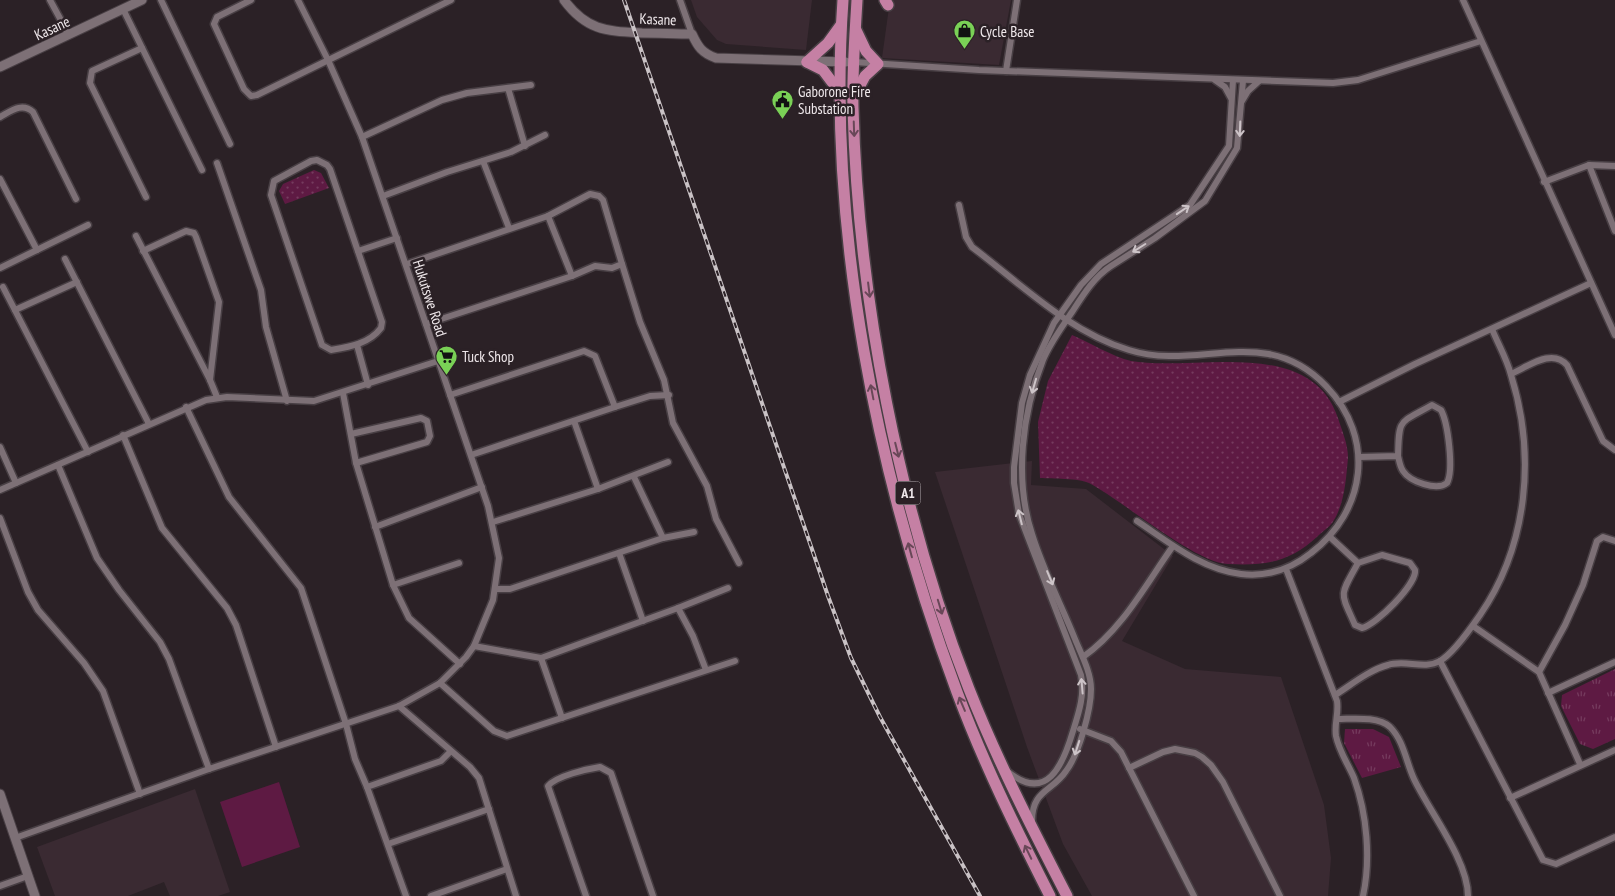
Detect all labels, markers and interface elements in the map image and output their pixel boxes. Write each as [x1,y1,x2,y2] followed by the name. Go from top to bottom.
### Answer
[639,9,677,29] street label: Kasane
[31,12,73,44] street label: Kasane
[952,19,976,50] shop icon: Cycle Base
[980,22,1035,41] place label: Cycle Base
[798,82,871,118] place label: Gaborone Fire Substation
[770,88,794,119] public building icon: Gaborone Fire Substation
[849,120,859,136] one-way arrow
[1235,121,1244,137] one-way arrow
[1176,205,1190,215] one-way arrow
[1132,243,1146,253] one-way arrow
[409,257,451,339] street label: Hukutswe Road
[864,282,874,298] one-way arrow
[434,344,458,375] supermarket icon: Tuck Shop
[462,347,514,366] place label: Tuck Shop
[1029,378,1039,394] one-way arrow
[867,385,876,401] one-way arrow
[893,442,902,458] one-way arrow
[896,482,920,504] road number: A1
[1015,510,1024,526] one-way arrow
[904,543,914,559] one-way arrow
[1045,570,1055,585] one-way arrow
[935,599,945,615] one-way arrow
[1077,678,1087,694] one-way arrow
[956,697,966,712] one-way arrow
[1072,740,1081,756] one-way arrow
[1023,845,1033,860] one-way arrow

